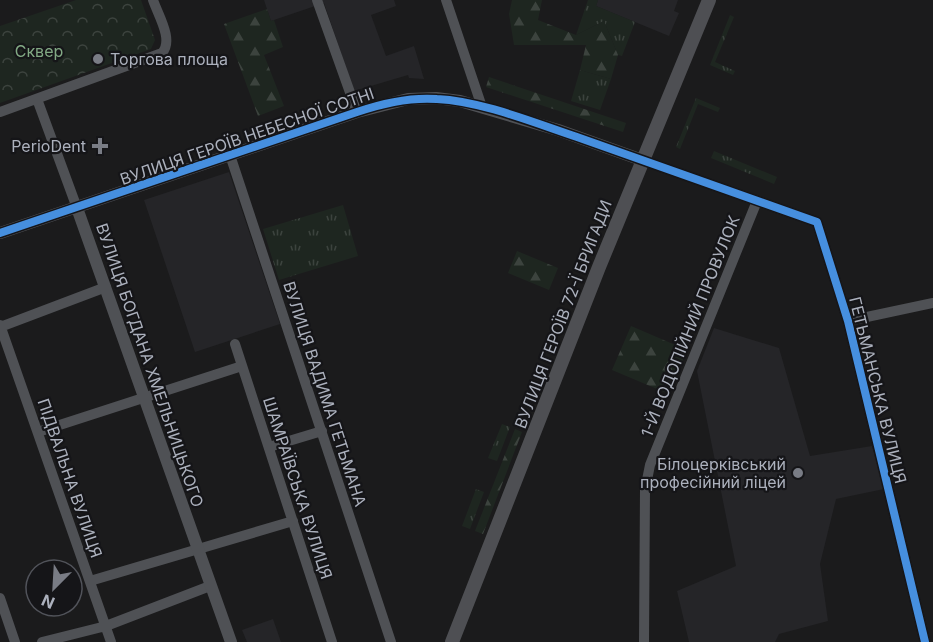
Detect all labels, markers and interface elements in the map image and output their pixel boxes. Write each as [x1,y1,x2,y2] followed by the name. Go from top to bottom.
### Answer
[15,41,63,61] park label: Сквер
[110,49,228,69] place label: Торгова площа
[91,52,105,66] marker: Торгова площа
[117,83,377,189] street label: ВУЛИЦЯ ГЕРОЇВ НЕБЕСНОЇ СОТНІ
[11,136,86,156] place label: PerioDent
[91,137,109,155] marker: PerioDent
[510,197,616,431] street label: ВУЛИЦЯ ГЕРОЇВ 72-Ї БРИГАДИ
[636,212,744,440] street label: 1-Й ВОДОПІЙНИЙ ПРОВУЛОК
[92,221,208,509] street label: ВУЛИЦЯ БОГДАНА ХМЕЛЬНИЦЬКОГО
[279,279,371,509] street label: ВУЛИЦЯ ВАДИМА ГЕТЬМАНА
[845,295,911,485] street label: ГЕТЬМАНСЬКА ВУЛИЦЯ
[259,394,337,582] street label: ШАМРАЇВСЬКА ВУЛИЦЯ
[33,396,107,560] street label: ПІДВАЛЬНА ВУЛИЦЯ
[640,454,786,492] place label: Білоцерківський професійний ліцей
[791,466,805,480] marker: Білоцерківський професійний ліцей
[24,558,84,618] north arrow
[38,590,58,613] text: N

